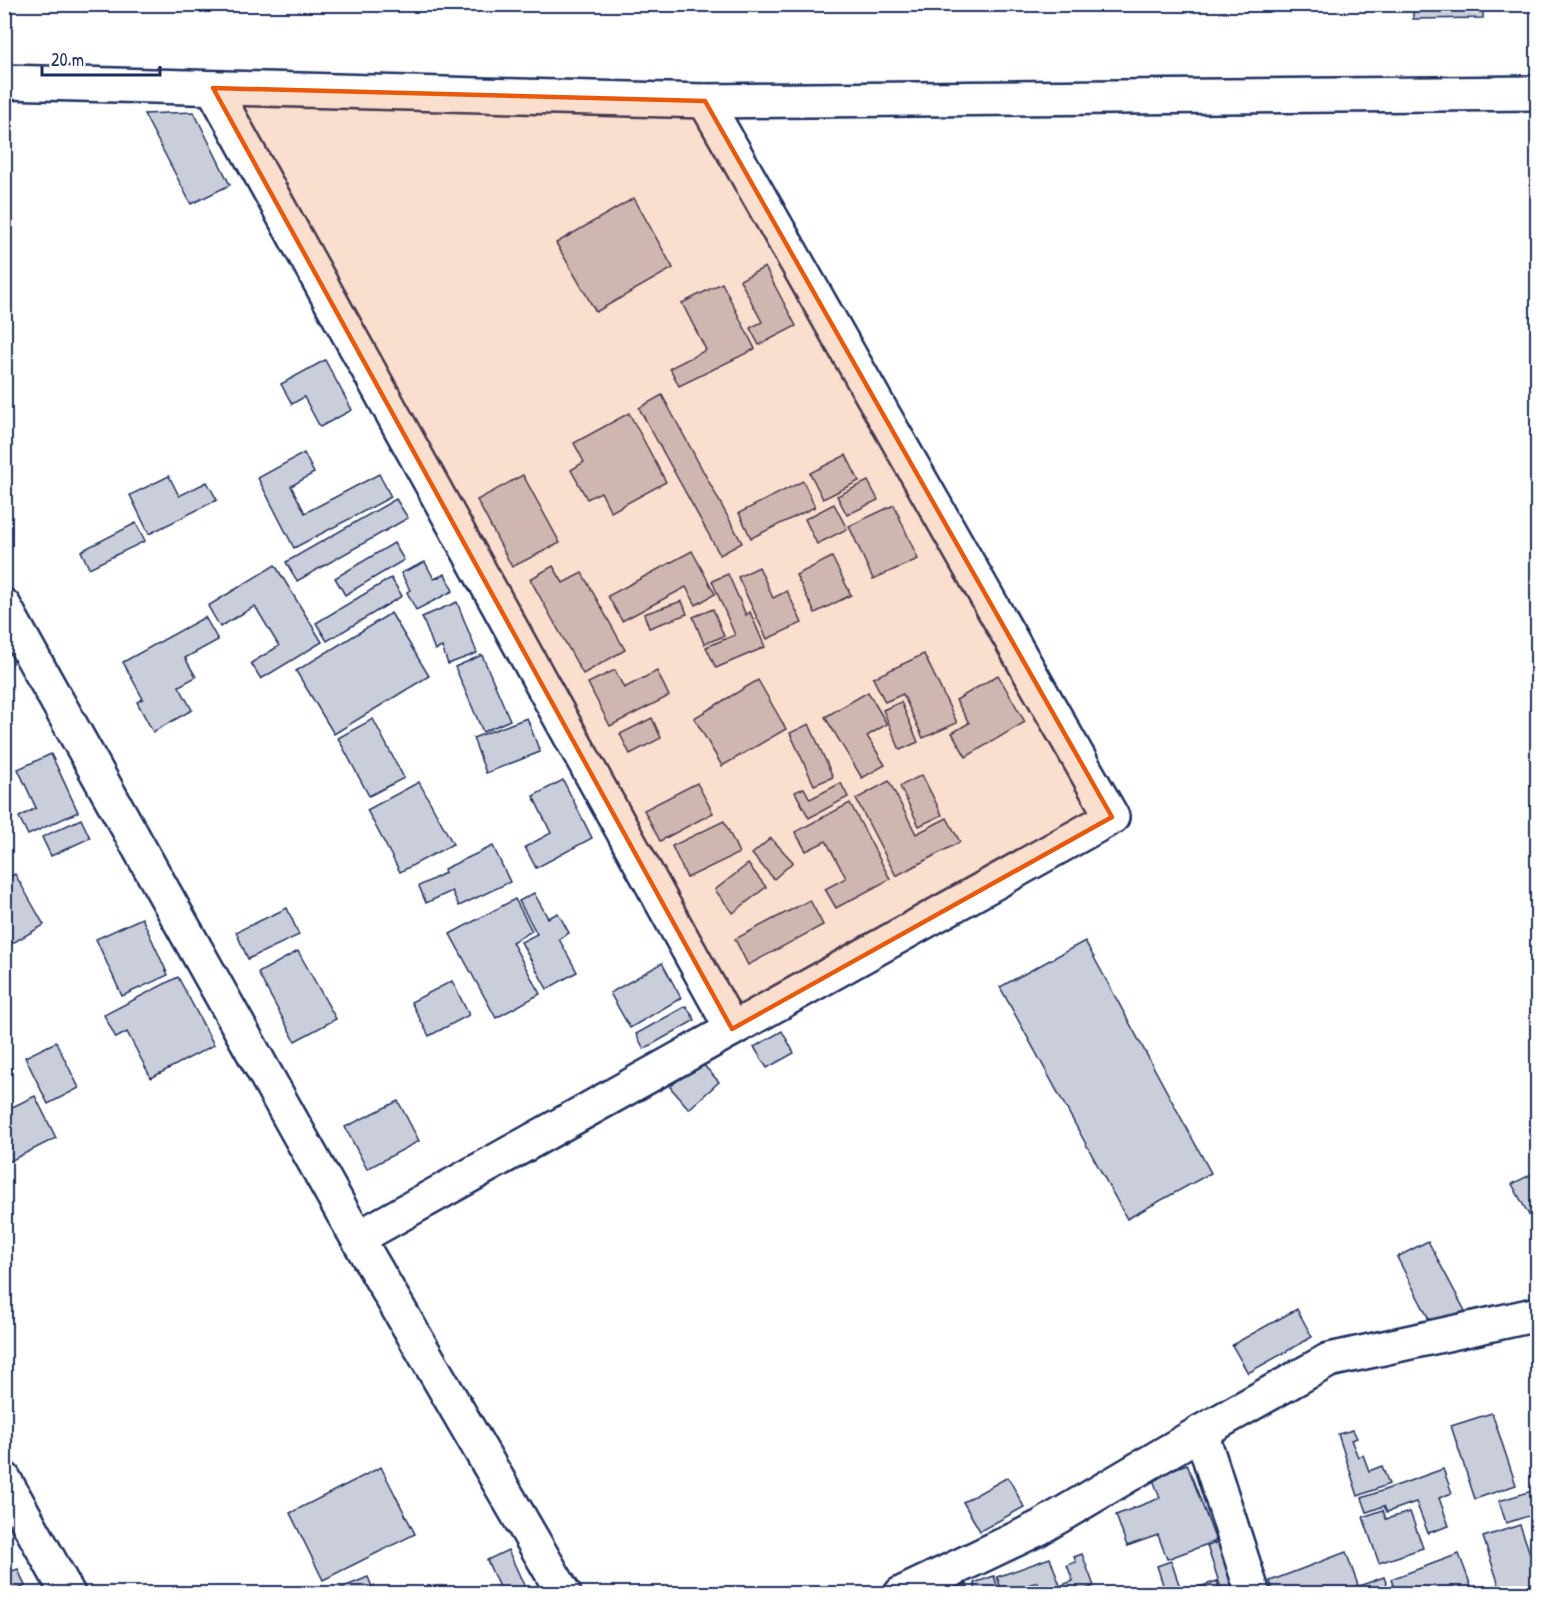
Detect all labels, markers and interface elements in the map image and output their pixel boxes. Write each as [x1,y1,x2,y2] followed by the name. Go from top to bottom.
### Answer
[42,39,160,77] scale bar
[51,47,84,72] text: 20 m

